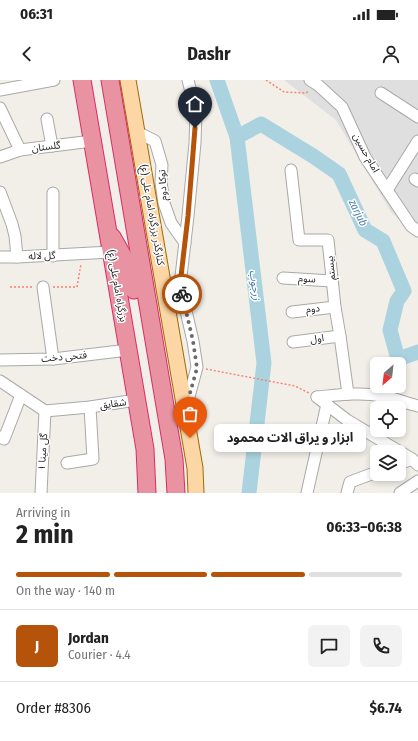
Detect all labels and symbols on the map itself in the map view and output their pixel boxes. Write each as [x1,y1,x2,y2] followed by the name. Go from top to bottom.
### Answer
[178,87,212,128] pin
[349,131,382,176] street label: امام حسین
[31,139,62,155] street label: گلستان
[135,163,168,268] street label: کنارگذر بزرگراه امام علی (ع)
[156,169,172,201] street label: توکا دوم
[346,197,370,229] water label: zarjub
[103,249,130,324] street label: بزرگراه امام علی (ع)
[28,250,57,262] street label: گل لاله
[324,255,339,281] street label: بیستم
[246,269,263,302] water label: زرجوب
[298,272,316,288] street label: سوم
[162,274,202,314] courier
[305,302,321,318] street label: دوم
[309,332,325,346] street label: اول
[41,349,88,365] street label: فتحی دخت
[370,357,406,393] north arrow
[99,396,127,412] street label: شقایق
[173,397,207,438] pin
[214,424,366,452] callout: ابزار و یراق الات محمود
[36,432,50,471] street label: گل مینا ۱

